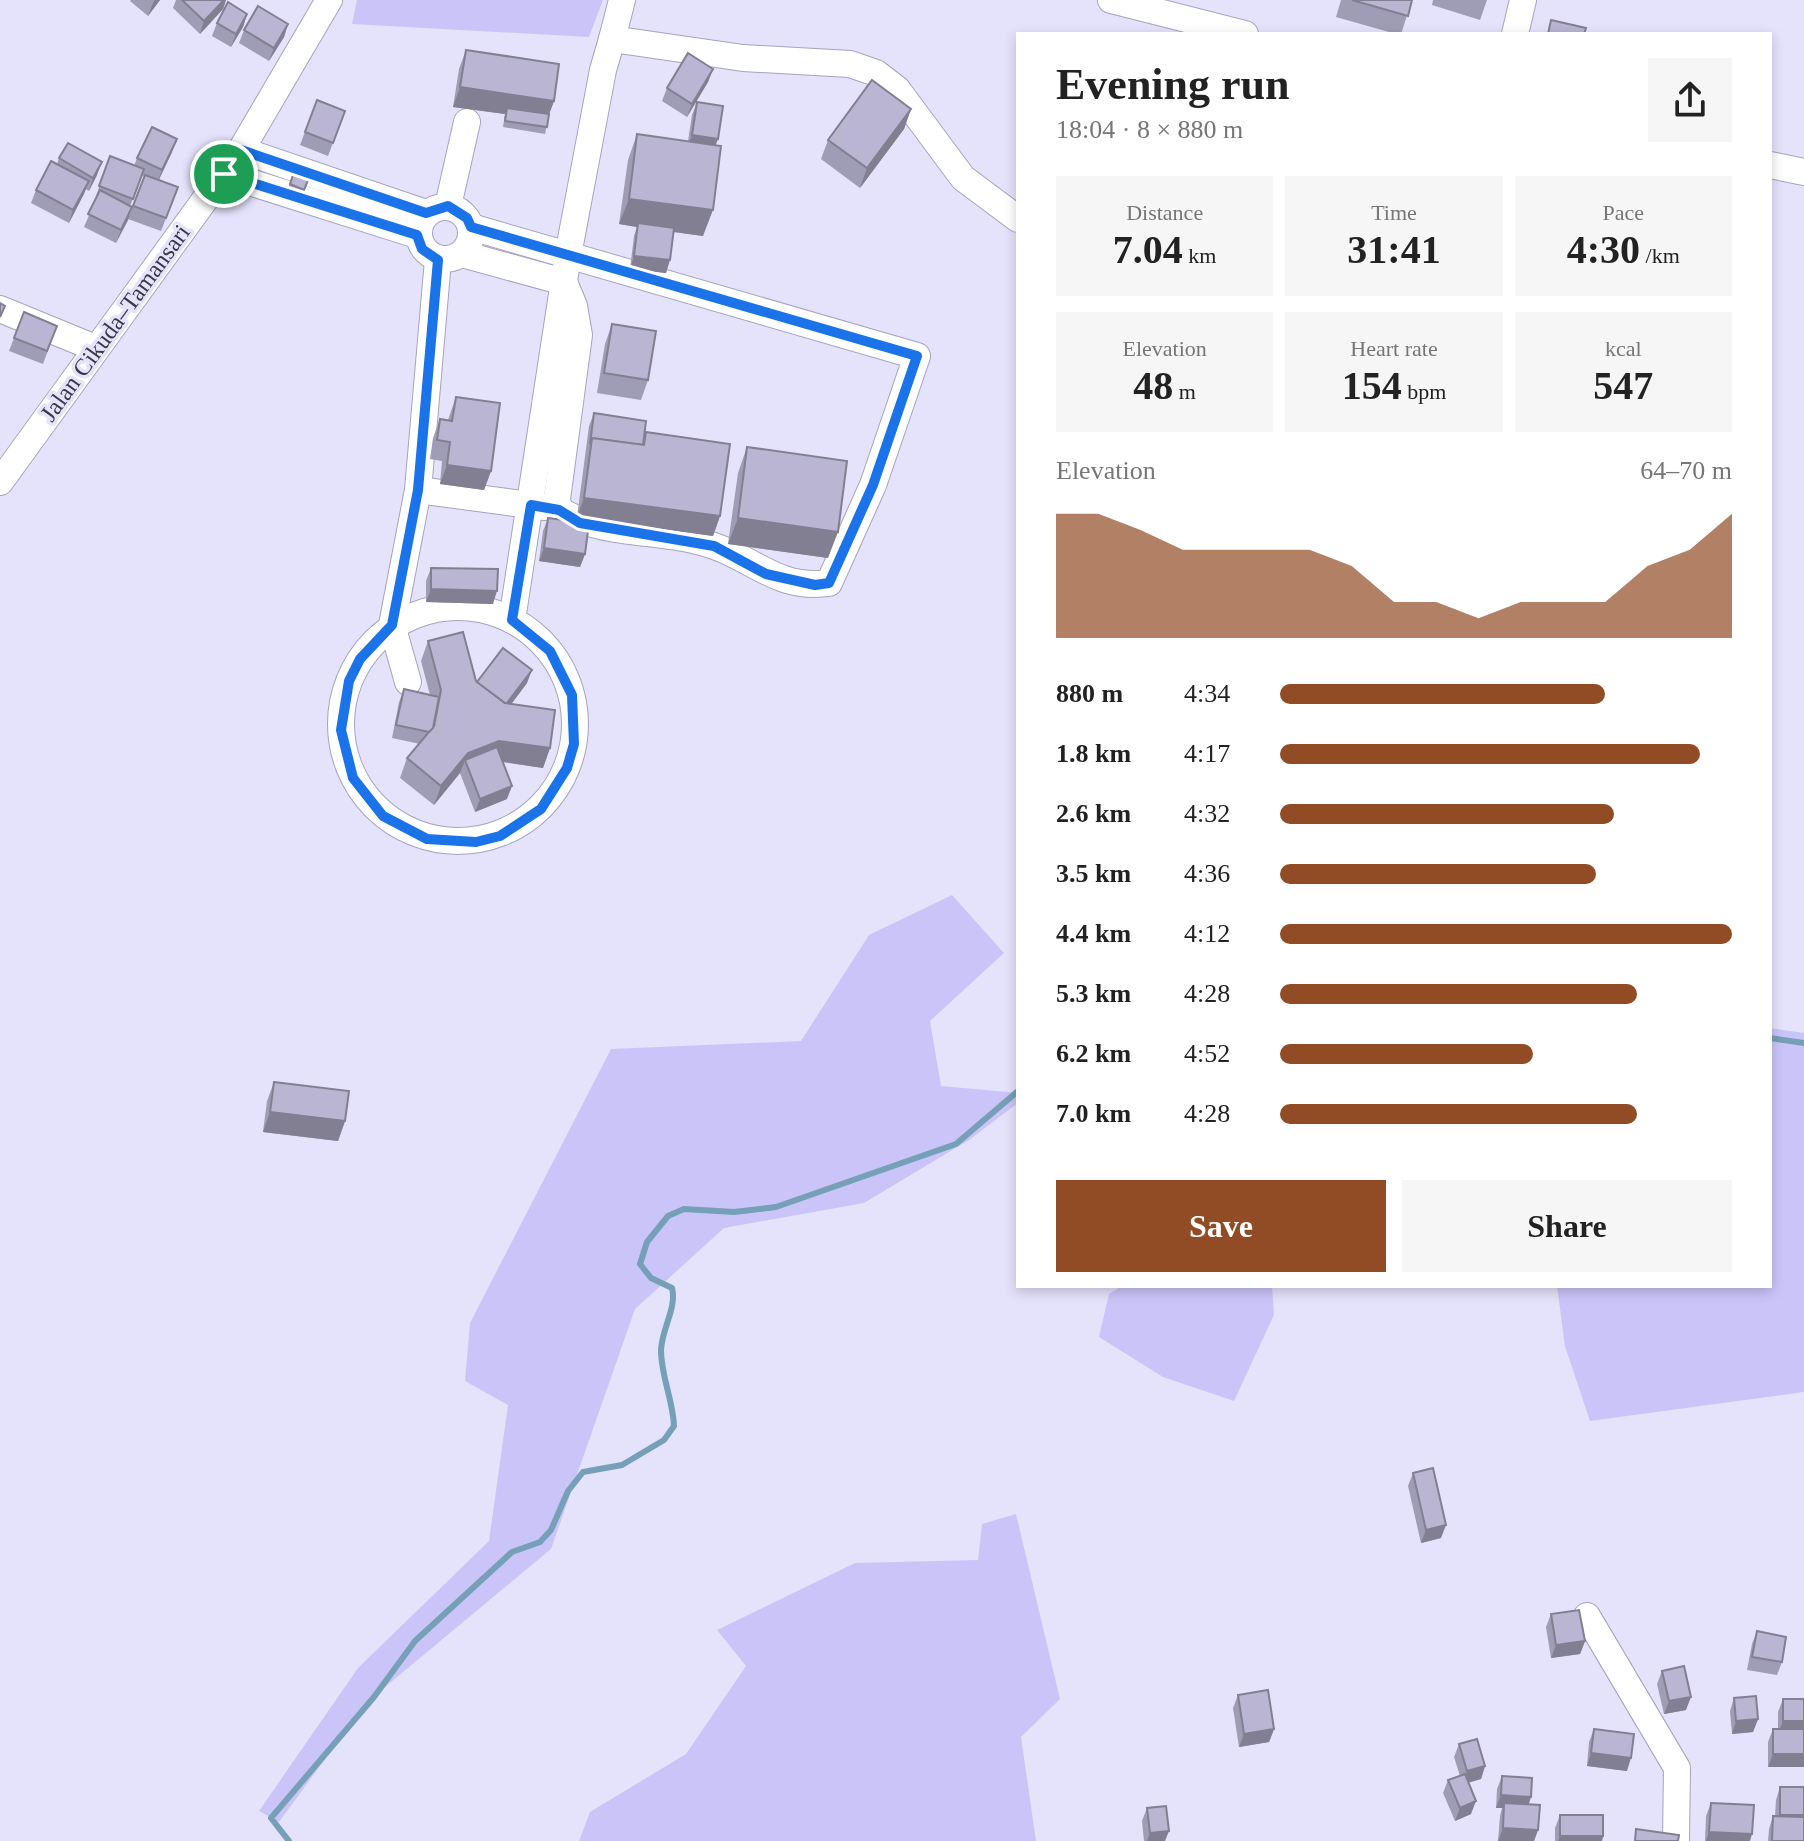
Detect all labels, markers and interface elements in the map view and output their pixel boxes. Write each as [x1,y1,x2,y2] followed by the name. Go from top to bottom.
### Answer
[1648,58,1732,142] button: share
[1056,60,1290,109] text: Evening run
[1056,115,1243,144] text: 18:04 · 8 × 880 m
[190,140,258,208] pin
[202,152,246,196] icon: arrive
[1126,200,1203,225] text: Distance
[1371,200,1417,225] text: Time
[1603,200,1644,225] text: Pace
[35,220,195,426] street label: Jalan Cikuda–Tamansari
[1113,227,1183,272] text: 7.04
[1347,227,1441,272] text: 31:41
[1567,227,1640,272] text: 4:30
[1183,243,1216,268] text: km
[1640,243,1680,268] text: /km
[1123,336,1207,361] text: Elevation
[1350,336,1438,361] text: Heart rate
[1605,336,1642,361] text: kcal
[1133,363,1173,408] text: 48
[1342,363,1402,408] text: 154
[1593,363,1653,408] text: 547
[1173,379,1196,404] text: m
[1402,379,1446,404] text: bpm
[1056,456,1156,485] text: Elevation
[1640,456,1732,485] text: 64–70 m
[1056,679,1123,708] text: 880 m
[1184,679,1230,708] text: 4:34
[1056,739,1131,768] text: 1.8 km
[1184,739,1230,768] text: 4:17
[1056,799,1131,828] text: 2.6 km
[1184,799,1230,828] text: 4:32
[1056,859,1131,888] text: 3.5 km
[1184,859,1230,888] text: 4:36
[1056,919,1131,948] text: 4.4 km
[1184,919,1230,948] text: 4:12
[1056,979,1131,1008] text: 5.3 km
[1184,979,1230,1008] text: 4:28
[1056,1039,1131,1068] text: 6.2 km
[1184,1039,1230,1068] text: 4:52
[1056,1099,1131,1128] text: 7.0 km
[1184,1099,1230,1128] text: 4:28
[1056,1180,1386,1272] button: Save
[1402,1180,1732,1272] button: Share

